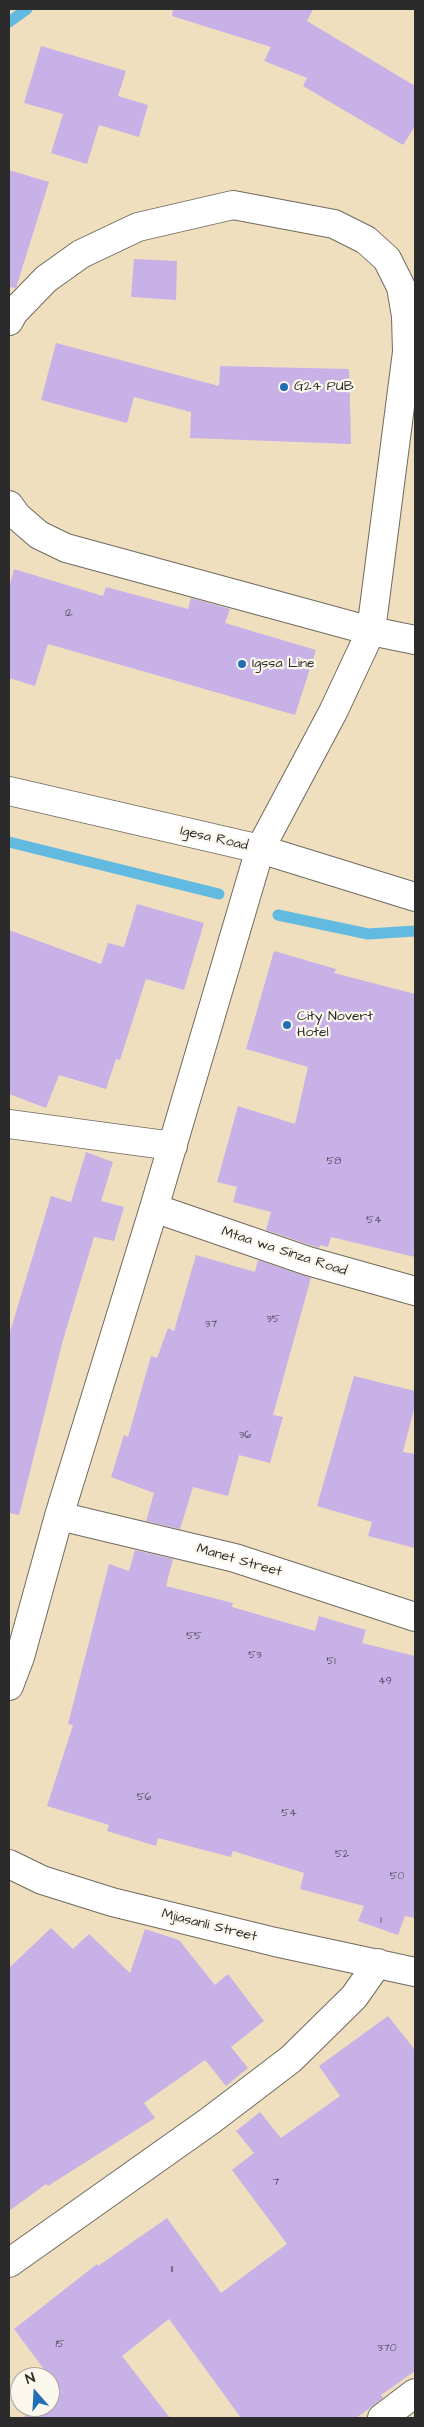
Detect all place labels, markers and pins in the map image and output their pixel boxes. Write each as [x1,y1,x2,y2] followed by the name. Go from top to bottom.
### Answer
[294,379,354,395] place label: G24 PUB
[278,381,290,393] marker: G24 PUB
[252,656,315,672] place label: Igssa Line
[236,658,248,670] marker: Igssa Line
[297,1009,373,1042] place label: City Novert Hotel
[281,1019,293,1031] marker: City Novert Hotel

